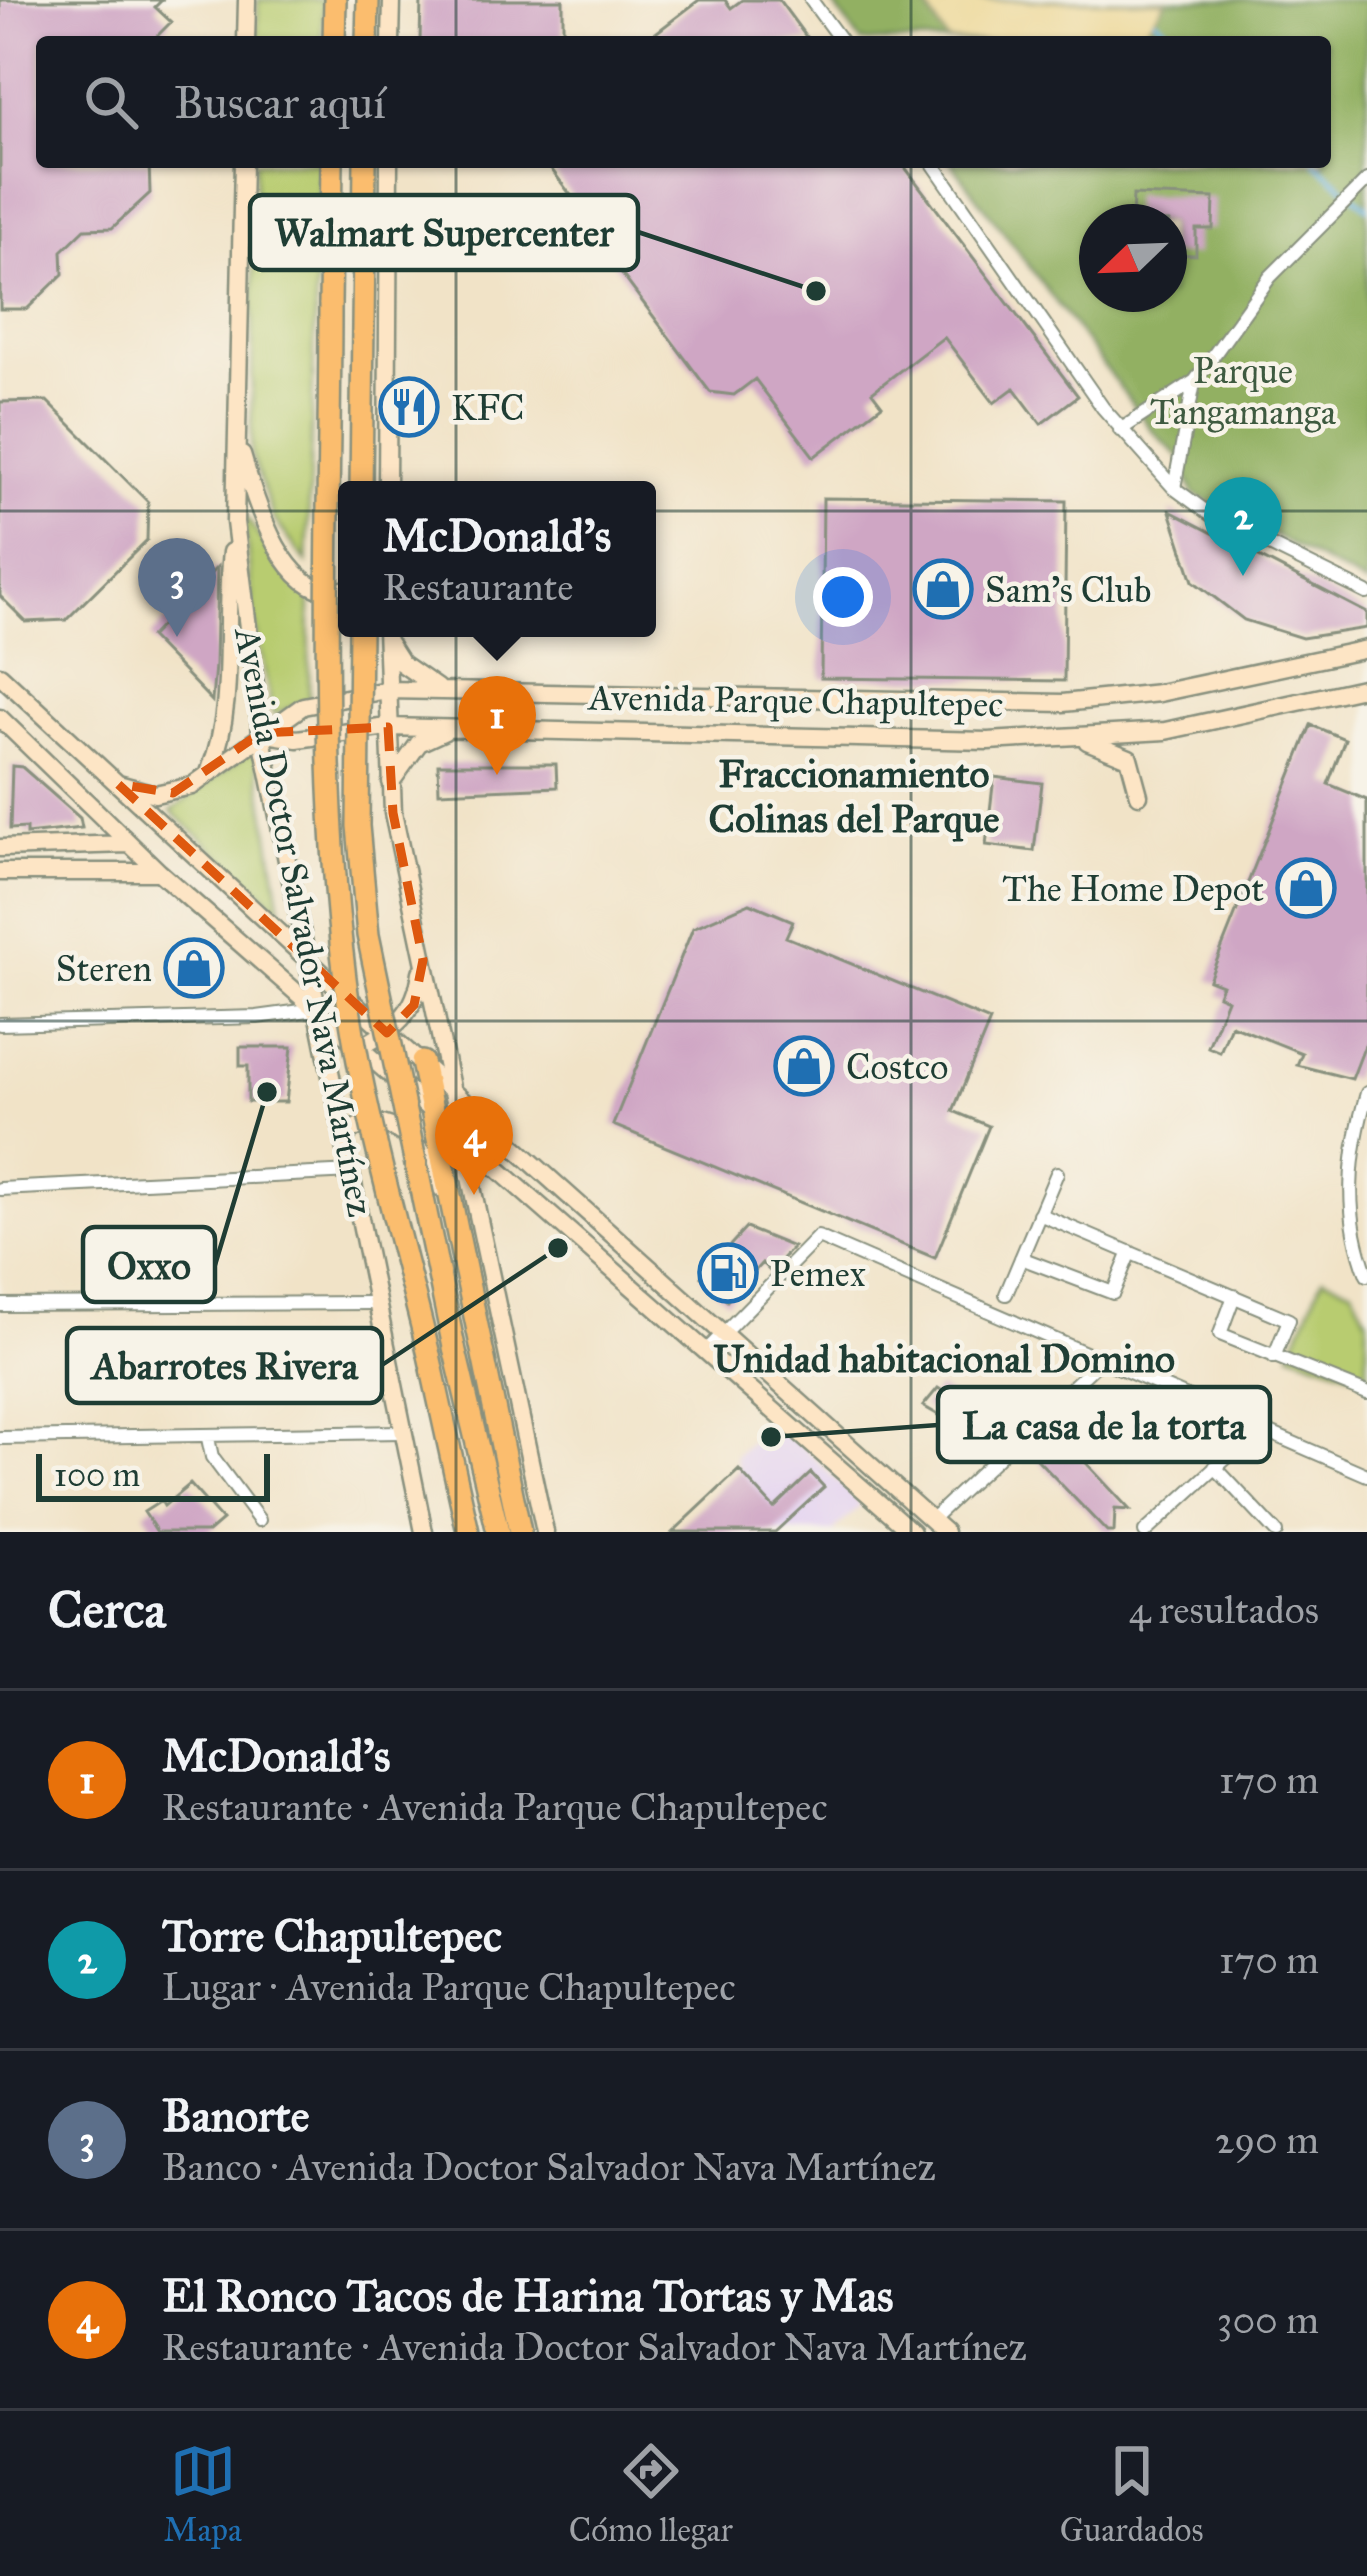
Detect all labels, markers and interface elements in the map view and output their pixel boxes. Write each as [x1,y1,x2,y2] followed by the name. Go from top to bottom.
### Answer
[36,36,1331,168] search box
[78,69,144,135] icon: search
[174,75,386,130] text: Buscar aquí
[250,195,638,270] callout: Walmart Supercenter
[1079,204,1187,312] north arrow
[274,209,615,257] text: Walmart Supercenter
[1150,349,1337,434] park label: Parque Tangamanga
[378,376,440,438] restaurant icon: KFC
[451,386,525,430] place label: KFC
[1204,477,1282,576] pin: 2
[338,481,656,637] popup
[383,508,611,563] text: McDonald's
[138,538,216,637] pin: 3
[912,558,974,620] shop icon: Sam's Club
[383,563,574,611] text: Restaurante
[813,567,873,627] your location
[985,568,1151,612] place label: Sam's Club
[225,622,383,1220] street label: Avenida Doctor Salvador Nava Martínez
[586,675,1004,727] street label: Avenida Parque Chapultepec
[458,676,536,775] pin: 1
[709,750,999,843] district label: Fraccionamiento Colinas del Parque
[1275,857,1337,919] shop icon: The Home Depot
[1002,867,1264,911] place label: The Home Depot
[163,937,225,999] shop icon: Steren
[56,947,152,991] place label: Steren
[773,1035,835,1097] shop icon: Costco
[846,1045,948,1089] place label: Costco
[435,1096,513,1195] pin: 4
[83,1227,215,1302] callout: Oxxo
[107,1242,191,1290] text: Oxxo
[697,1242,759,1304] fuel station icon: Pemex
[770,1252,866,1296] place label: Pemex
[67,1328,382,1403] callout: Abarrotes Rivera
[713,1335,1175,1383] district label: Unidad habitacional Domino
[90,1342,360,1390] text: Abarrotes Rivera
[938,1387,1270,1462] callout: La casa de la torta
[962,1402,1247,1450] text: La casa de la torta
[36,1448,270,1501] scale bar
[54,1455,140,1495] text: 100 m
[48,1579,166,1641] text: Cerca
[1129,1586,1319,1634] text: 4 resultados
[162,1728,391,1783] text: McDonald's
[79,1756,95,1804] text: 1
[1219,1756,1319,1804] text: 170 m
[162,1783,828,1831] text: Restaurante · Avenida Parque Chapultepec
[162,1908,502,1963] text: Torre Chapultepec
[77,1936,97,1984] text: 2
[1219,1936,1319,1984] text: 170 m
[162,1963,736,2011] text: Lugar · Avenida Parque Chapultepec
[162,2088,310,2143] text: Banorte
[79,2116,95,2164] text: 3
[1215,2116,1319,2164] text: 290 m
[162,2143,936,2191] text: Banco · Avenida Doctor Salvador Nava Martínez
[162,2268,893,2323] text: El Ronco Tacos de Harina Tortas y Mas
[76,2296,98,2344] text: 4
[1217,2296,1319,2344] text: 300 m
[162,2323,1027,2371] text: Restaurante · Avenida Doctor Salvador Nava Martínez
[163,2438,242,2550] tab: Mapa
[569,2438,733,2550] tab: Cómo llegar
[1060,2438,1204,2550] tab: Guardados

